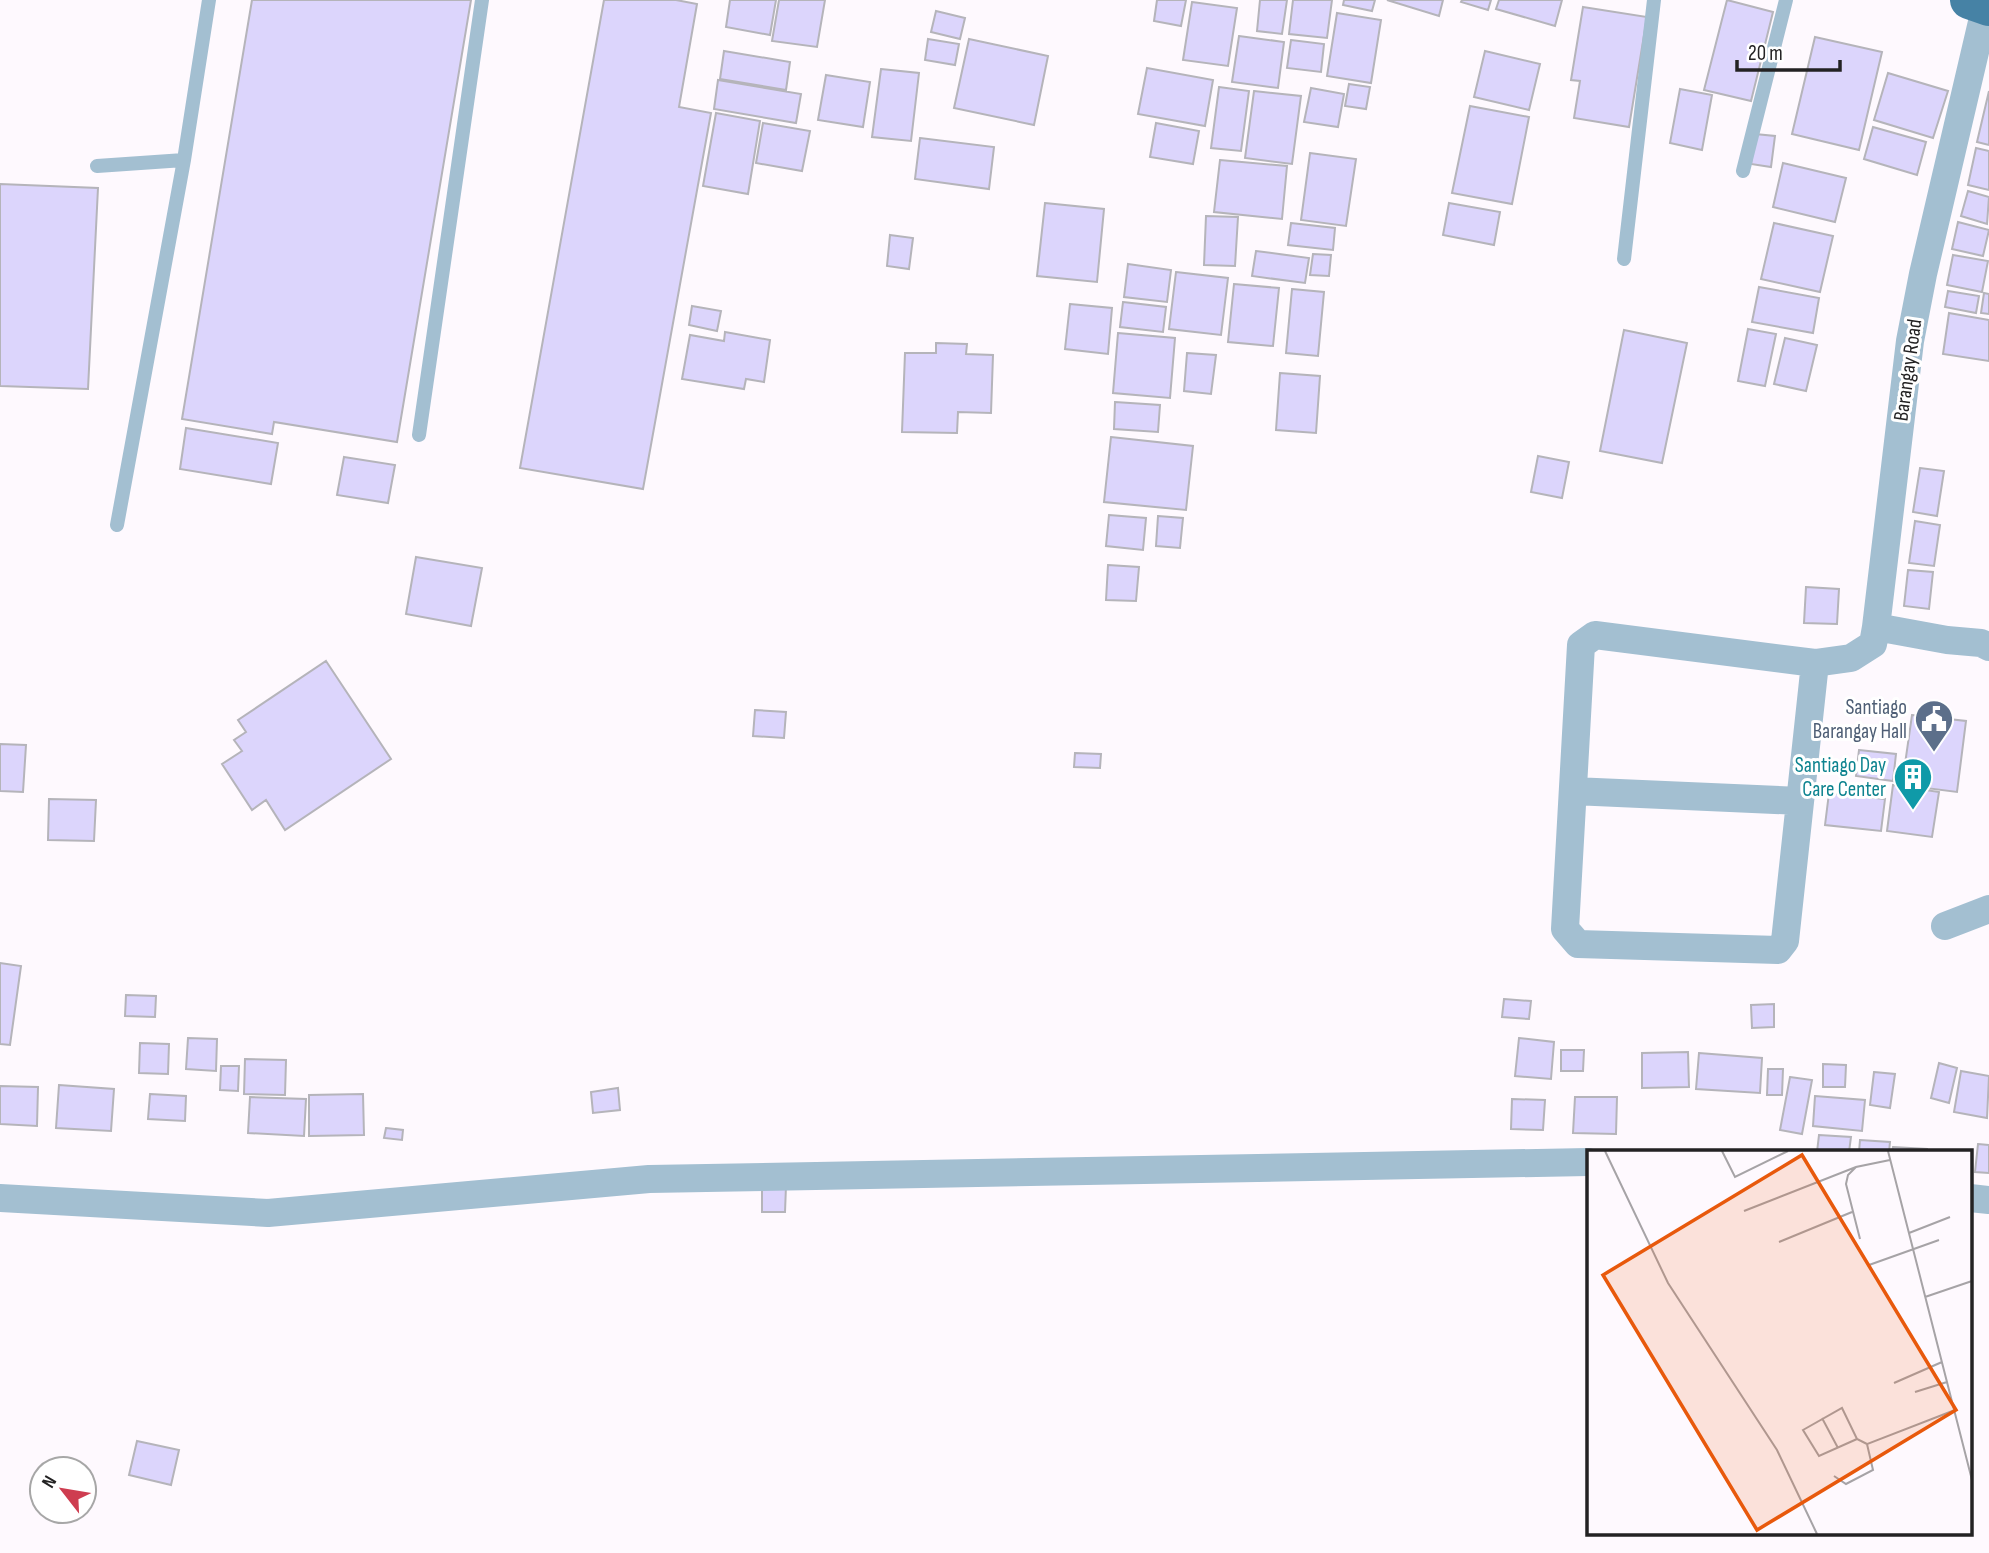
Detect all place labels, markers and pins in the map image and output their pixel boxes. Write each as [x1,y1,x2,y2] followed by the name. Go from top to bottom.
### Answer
[1813,695,1907,744] place label: Santiago Barangay Hall
[1913,698,1955,753] public building icon: Santiago Barangay Hall
[1795,753,1886,802] place label: Santiago Day Care Center
[1892,756,1934,811] building icon: Santiago Day Care Center

